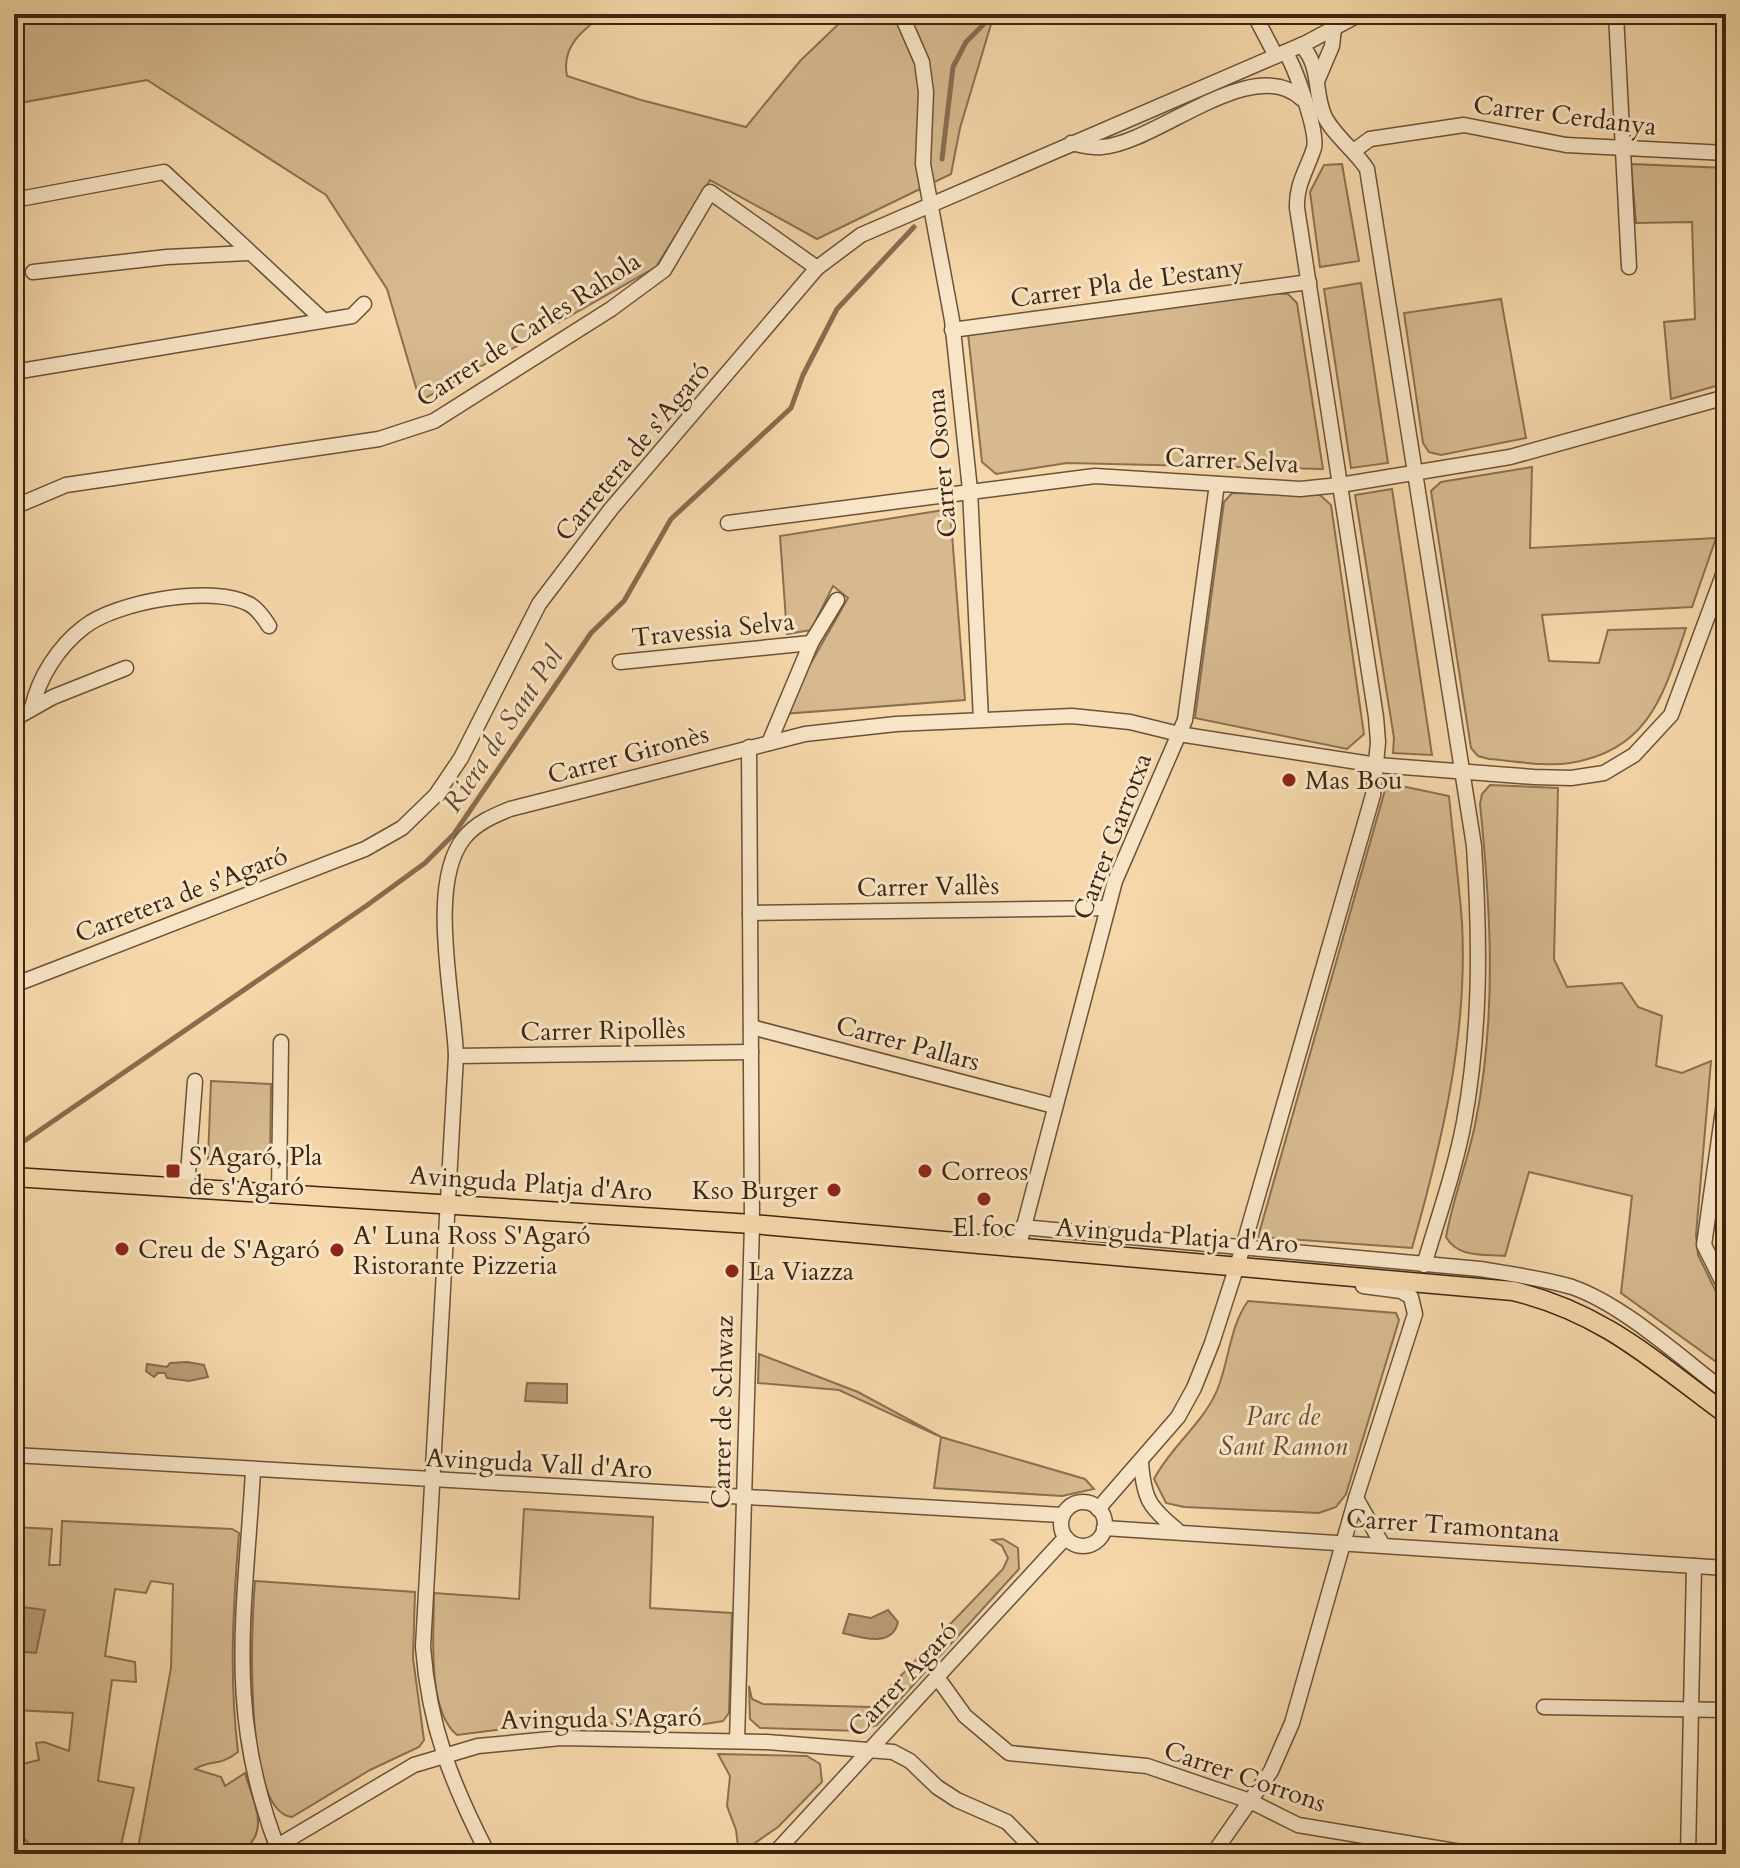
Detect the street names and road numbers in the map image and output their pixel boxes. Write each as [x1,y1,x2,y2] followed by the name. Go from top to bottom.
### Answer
[1471,87,1659,144] street label: Carrer Cerdanya
[409,244,647,415] street label: Carrer de Carles Rahola
[1008,249,1246,316] street label: Carrer Pla de Ľestany
[547,354,718,549] street label: Carretera de s'Agaró
[918,387,965,539] street label: Carrer Osona
[1164,440,1300,481] street label: Carrer Selva
[630,604,796,655] street label: Travessia Selva
[544,716,712,793] street label: Carrer Gironès
[1065,748,1160,924] street label: Carrer Garrotxa
[70,838,292,951] street label: Carretera de s'Agaró
[856,868,1000,905] street label: Carrer Vallès
[832,1007,984,1079] street label: Carrer Pallars
[520,1012,686,1049] street label: Carrer Ripollès
[408,1158,654,1209] street label: Avinguda Platja d'Aro
[1054,1210,1300,1261] street label: Avinguda Platja d'Aro
[703,1314,742,1509] street label: Carrer de Schwaz
[425,1440,653,1487] street label: Avinguda Vall d'Aro
[1345,1501,1561,1550] street label: Carrer Tramontana
[840,1614,965,1745] street label: Carrer Agaró
[500,1699,702,1738] street label: Avinguda S'Agaró
[1159,1732,1330,1820] street label: Carrer Corrons

